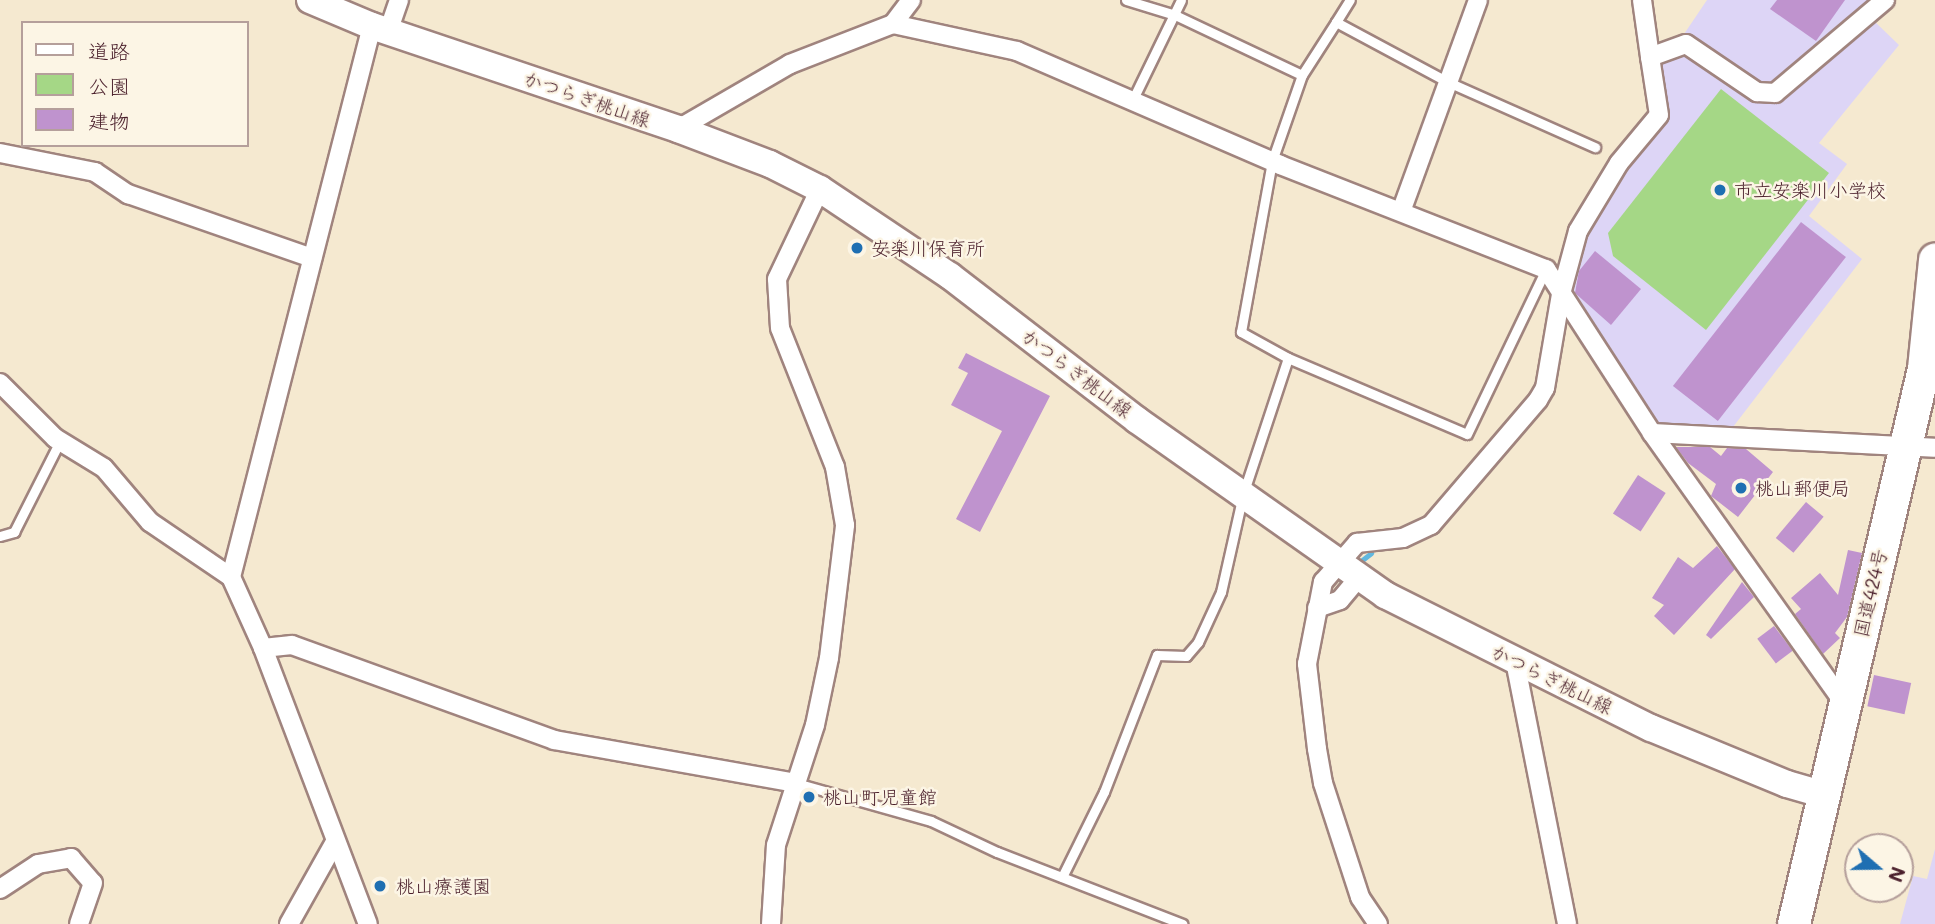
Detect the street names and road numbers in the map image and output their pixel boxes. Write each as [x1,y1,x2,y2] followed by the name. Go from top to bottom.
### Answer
[520,67,654,131] street label: かつらぎ桃山線
[1017,324,1137,422] street label: かつらぎ桃山線
[1849,547,1891,639] street label: 国道424号
[1487,640,1617,718] street label: かつらぎ桃山線

